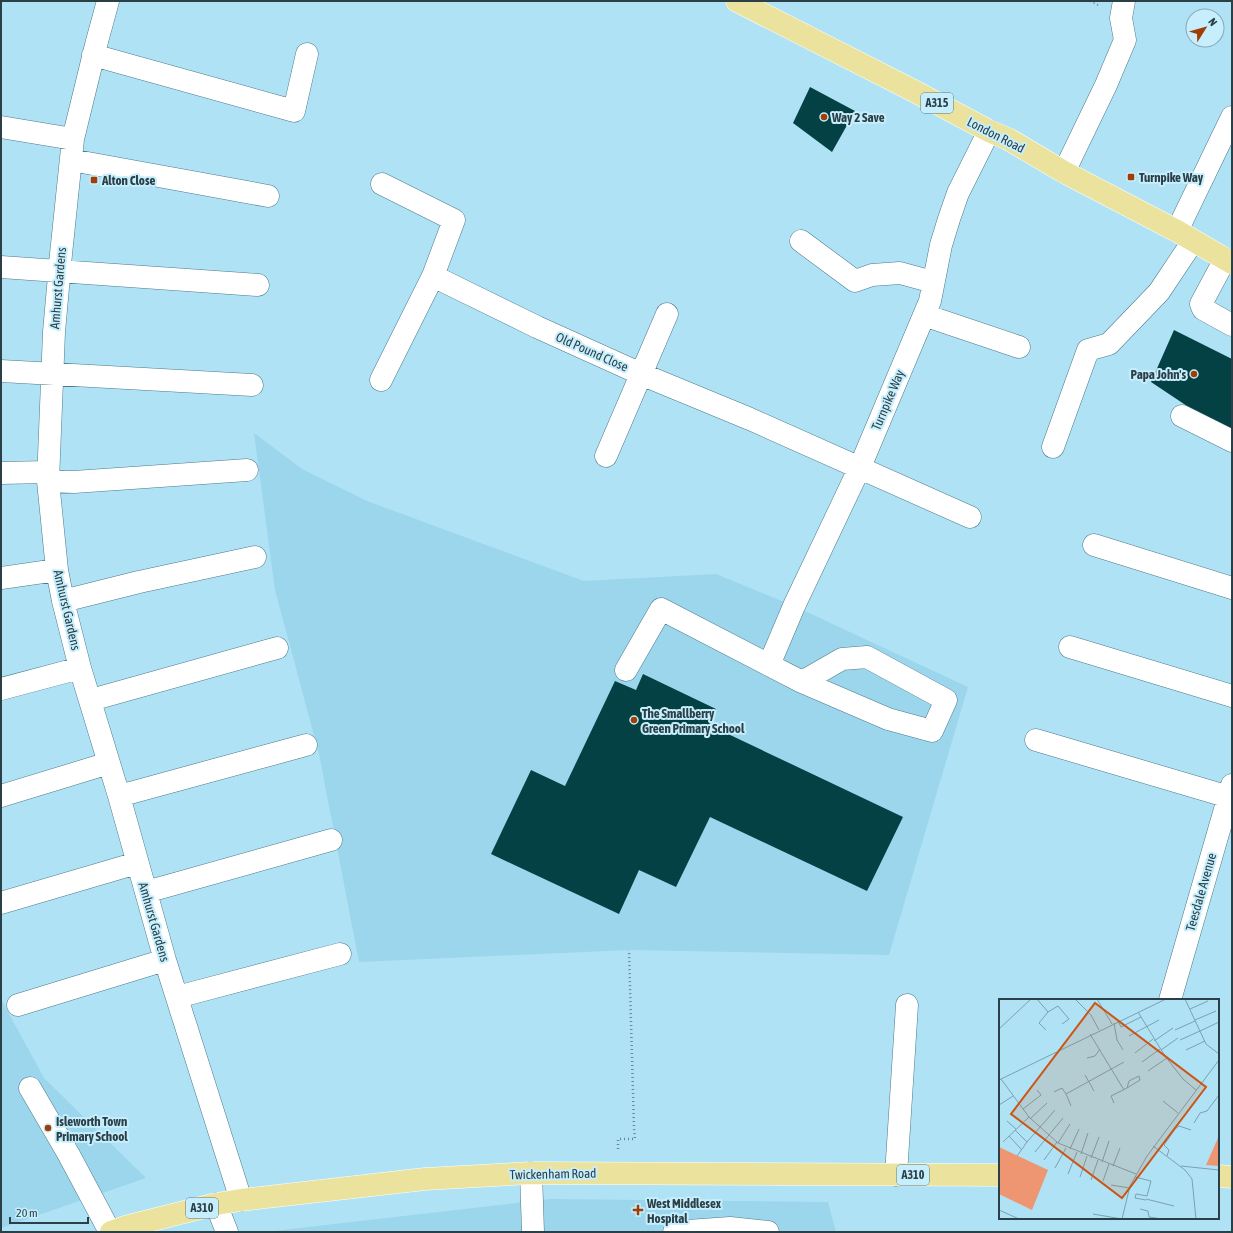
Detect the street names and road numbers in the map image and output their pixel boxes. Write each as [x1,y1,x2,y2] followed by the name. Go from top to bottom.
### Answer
[921,93,953,113] road number: A315
[965,114,1027,156] street label: London Road
[47,246,69,329] street label: Amhurst Gardens
[554,329,631,375] street label: Old Pound Close
[869,367,908,432] street label: Turnpike Way
[50,568,84,652] street label: Amhurst Gardens
[1183,851,1219,933] street label: Teesdale Avenue
[135,881,173,964] street label: Amhurst Gardens
[897,1165,929,1185] road number: A310
[510,1166,596,1182] street label: Twickenham Road
[186,1198,218,1218] road number: A310

